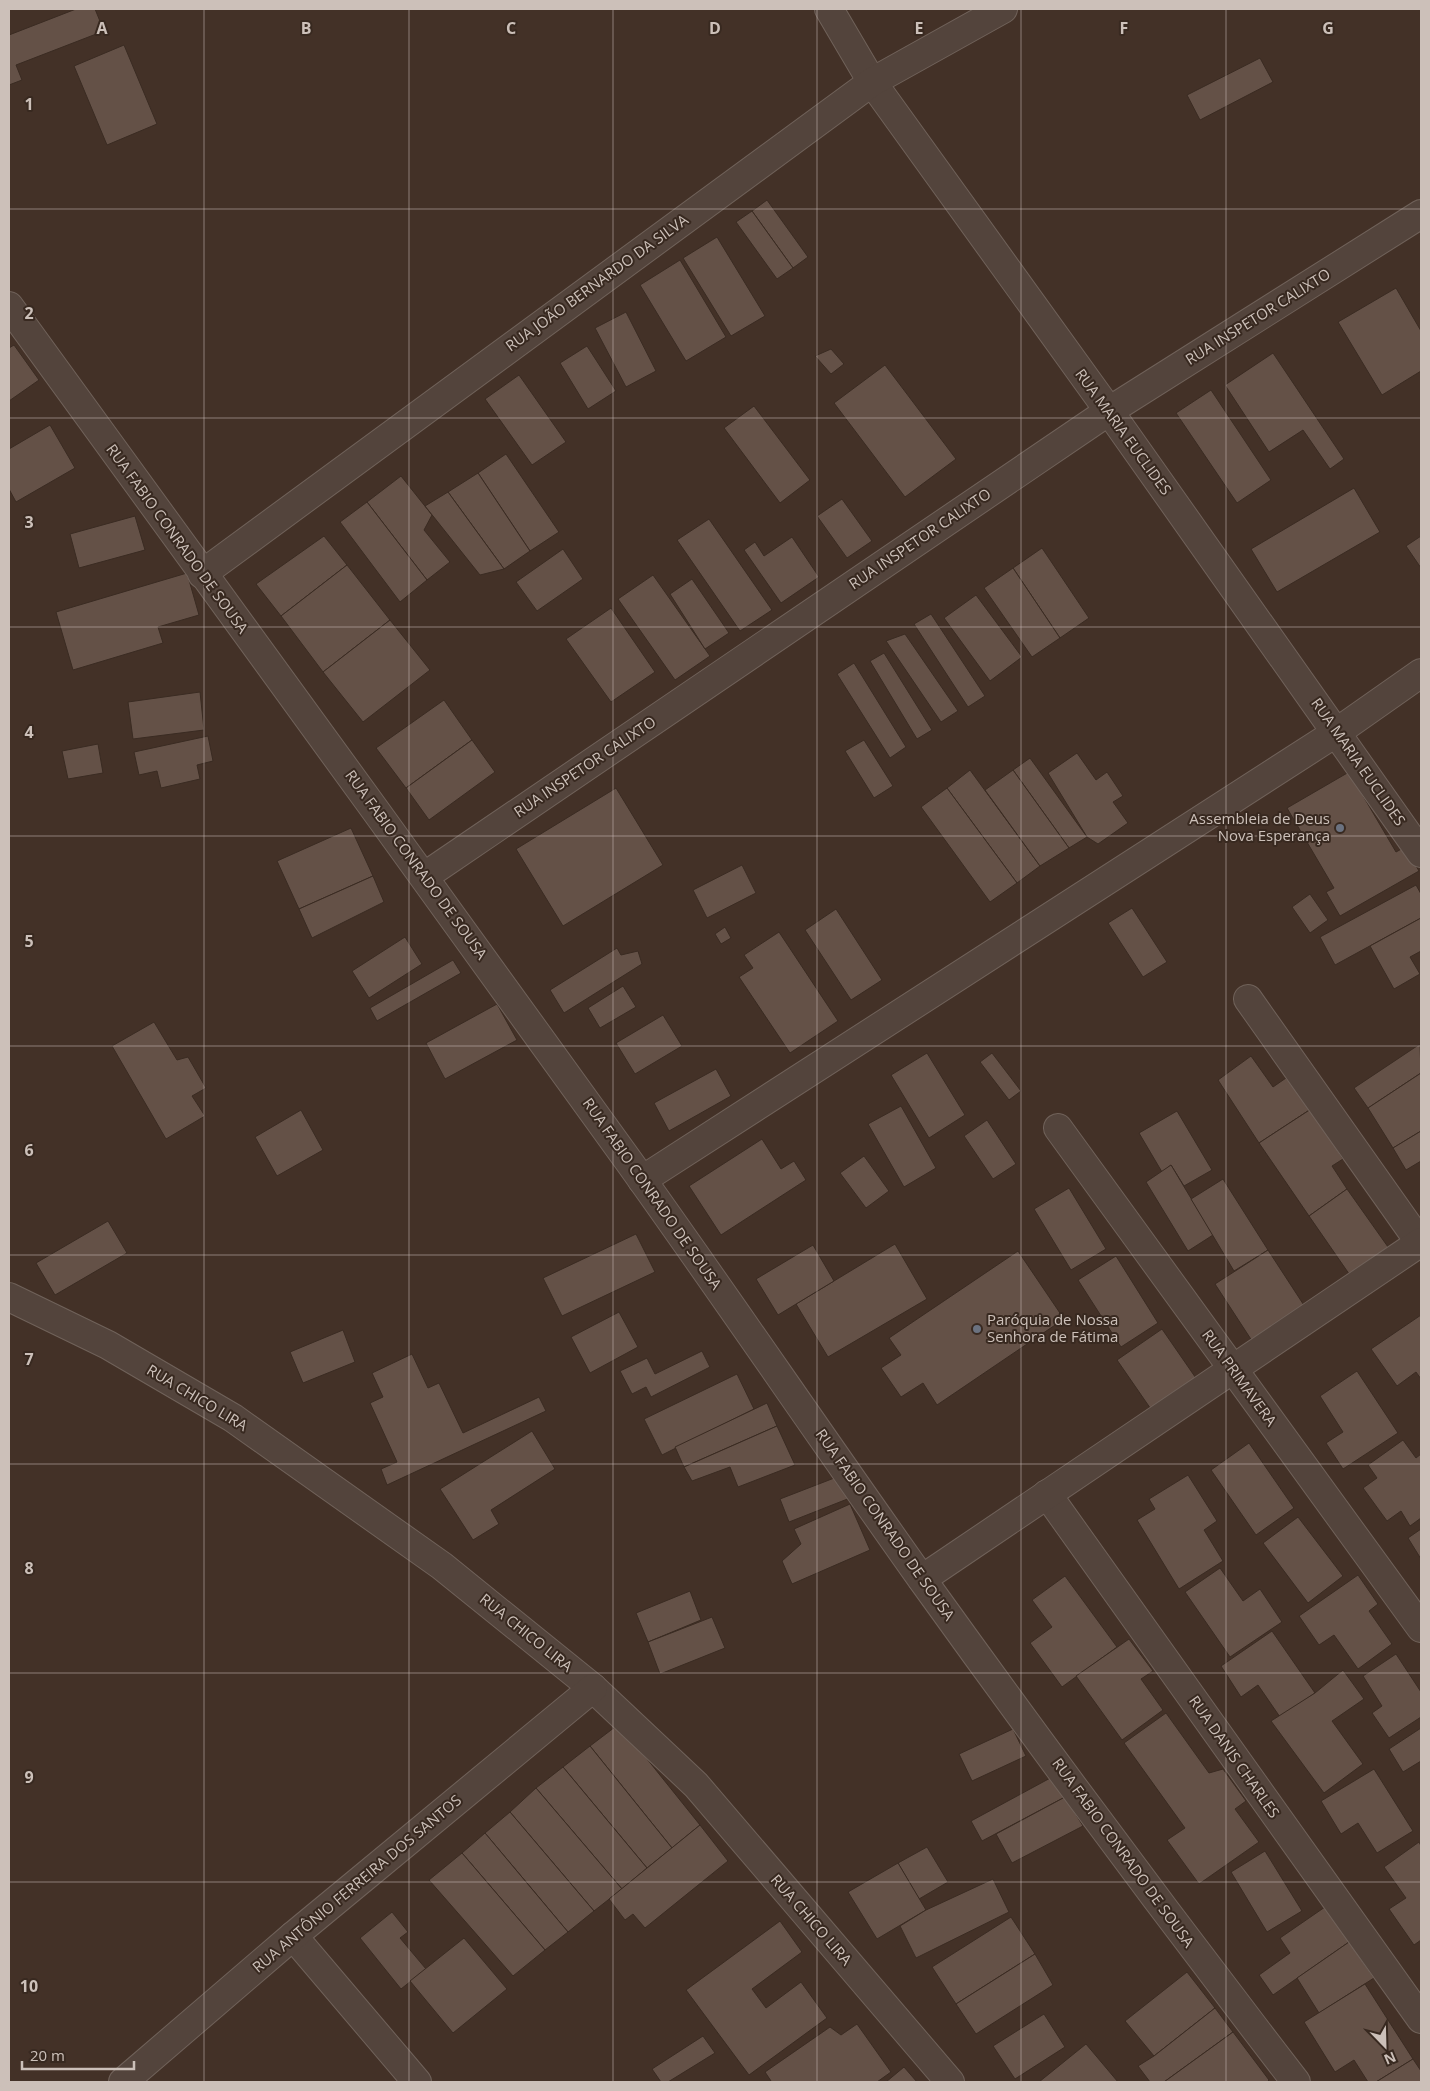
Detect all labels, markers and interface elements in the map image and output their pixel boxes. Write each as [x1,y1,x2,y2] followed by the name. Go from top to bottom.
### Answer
[96,17,108,39] text: A
[301,17,311,39] text: B
[506,17,516,39] text: C
[709,17,721,39] text: D
[915,17,924,39] text: E
[1120,17,1128,39] text: F
[1322,17,1334,39] text: G
[24,93,34,115] text: 1
[501,209,692,355] street label: RUA JOÃO BERNARDO DA SILVA
[1181,263,1334,369] street label: RUA INSPETOR CALIXTO
[24,302,34,324] text: 2
[1071,364,1176,499] street label: RUA MARIA EUCLIDES
[102,440,254,638] street label: RUA FABIO CONRADO DE SOUSA
[845,483,994,593] street label: RUA INSPETOR CALIXTO
[24,511,34,533] text: 3
[1307,694,1410,829] street label: RUA MARIA EUCLIDES
[510,711,659,821] street label: RUA INSPETOR CALIXTO
[24,721,34,743] text: 4
[341,766,493,964] street label: RUA FABIO CONRADO DE SOUSA
[1189,808,1330,845] place label: Assembleia de Deus Nova Esperança
[1334,822,1346,834] marker: Assembleia de Deus Nova Esperança
[24,930,34,952] text: 5
[579,1094,727,1294] street label: RUA FABIO CONRADO DE SOUSA
[24,1139,34,1161] text: 6
[987,1309,1118,1346] place label: Paróquia de Nossa Senhora de Fátima
[971,1323,983,1335] marker: Paróquia de Nossa Senhora de Fátima
[1198,1325,1282,1430] street label: RUA PRIMAVERA
[24,1348,34,1370] text: 7
[143,1359,252,1435] street label: RUA CHICO LIRA
[812,1425,960,1625] street label: RUA FABIO CONRADO DE SOUSA
[24,1557,34,1579] text: 8
[476,1589,578,1676] street label: RUA CHICO LIRA
[1185,1691,1285,1822] street label: RUA DANIS CHARLES
[1048,1754,1200,1952] street label: RUA FABIO CONRADO DE SOUSA
[24,1766,34,1788] text: 9
[248,1790,465,1977] street label: RUA ANTÔNIO FERREIRA DOS SANTOS
[767,1870,857,1969] street label: RUA CHICO LIRA
[20,1975,38,1997] text: 10
[1360,2021,1410,2071] north arrow
[22,2038,135,2070] scale bar
[30,2045,65,2065] text: 20 m
[1381,2047,1399,2069] text: N

